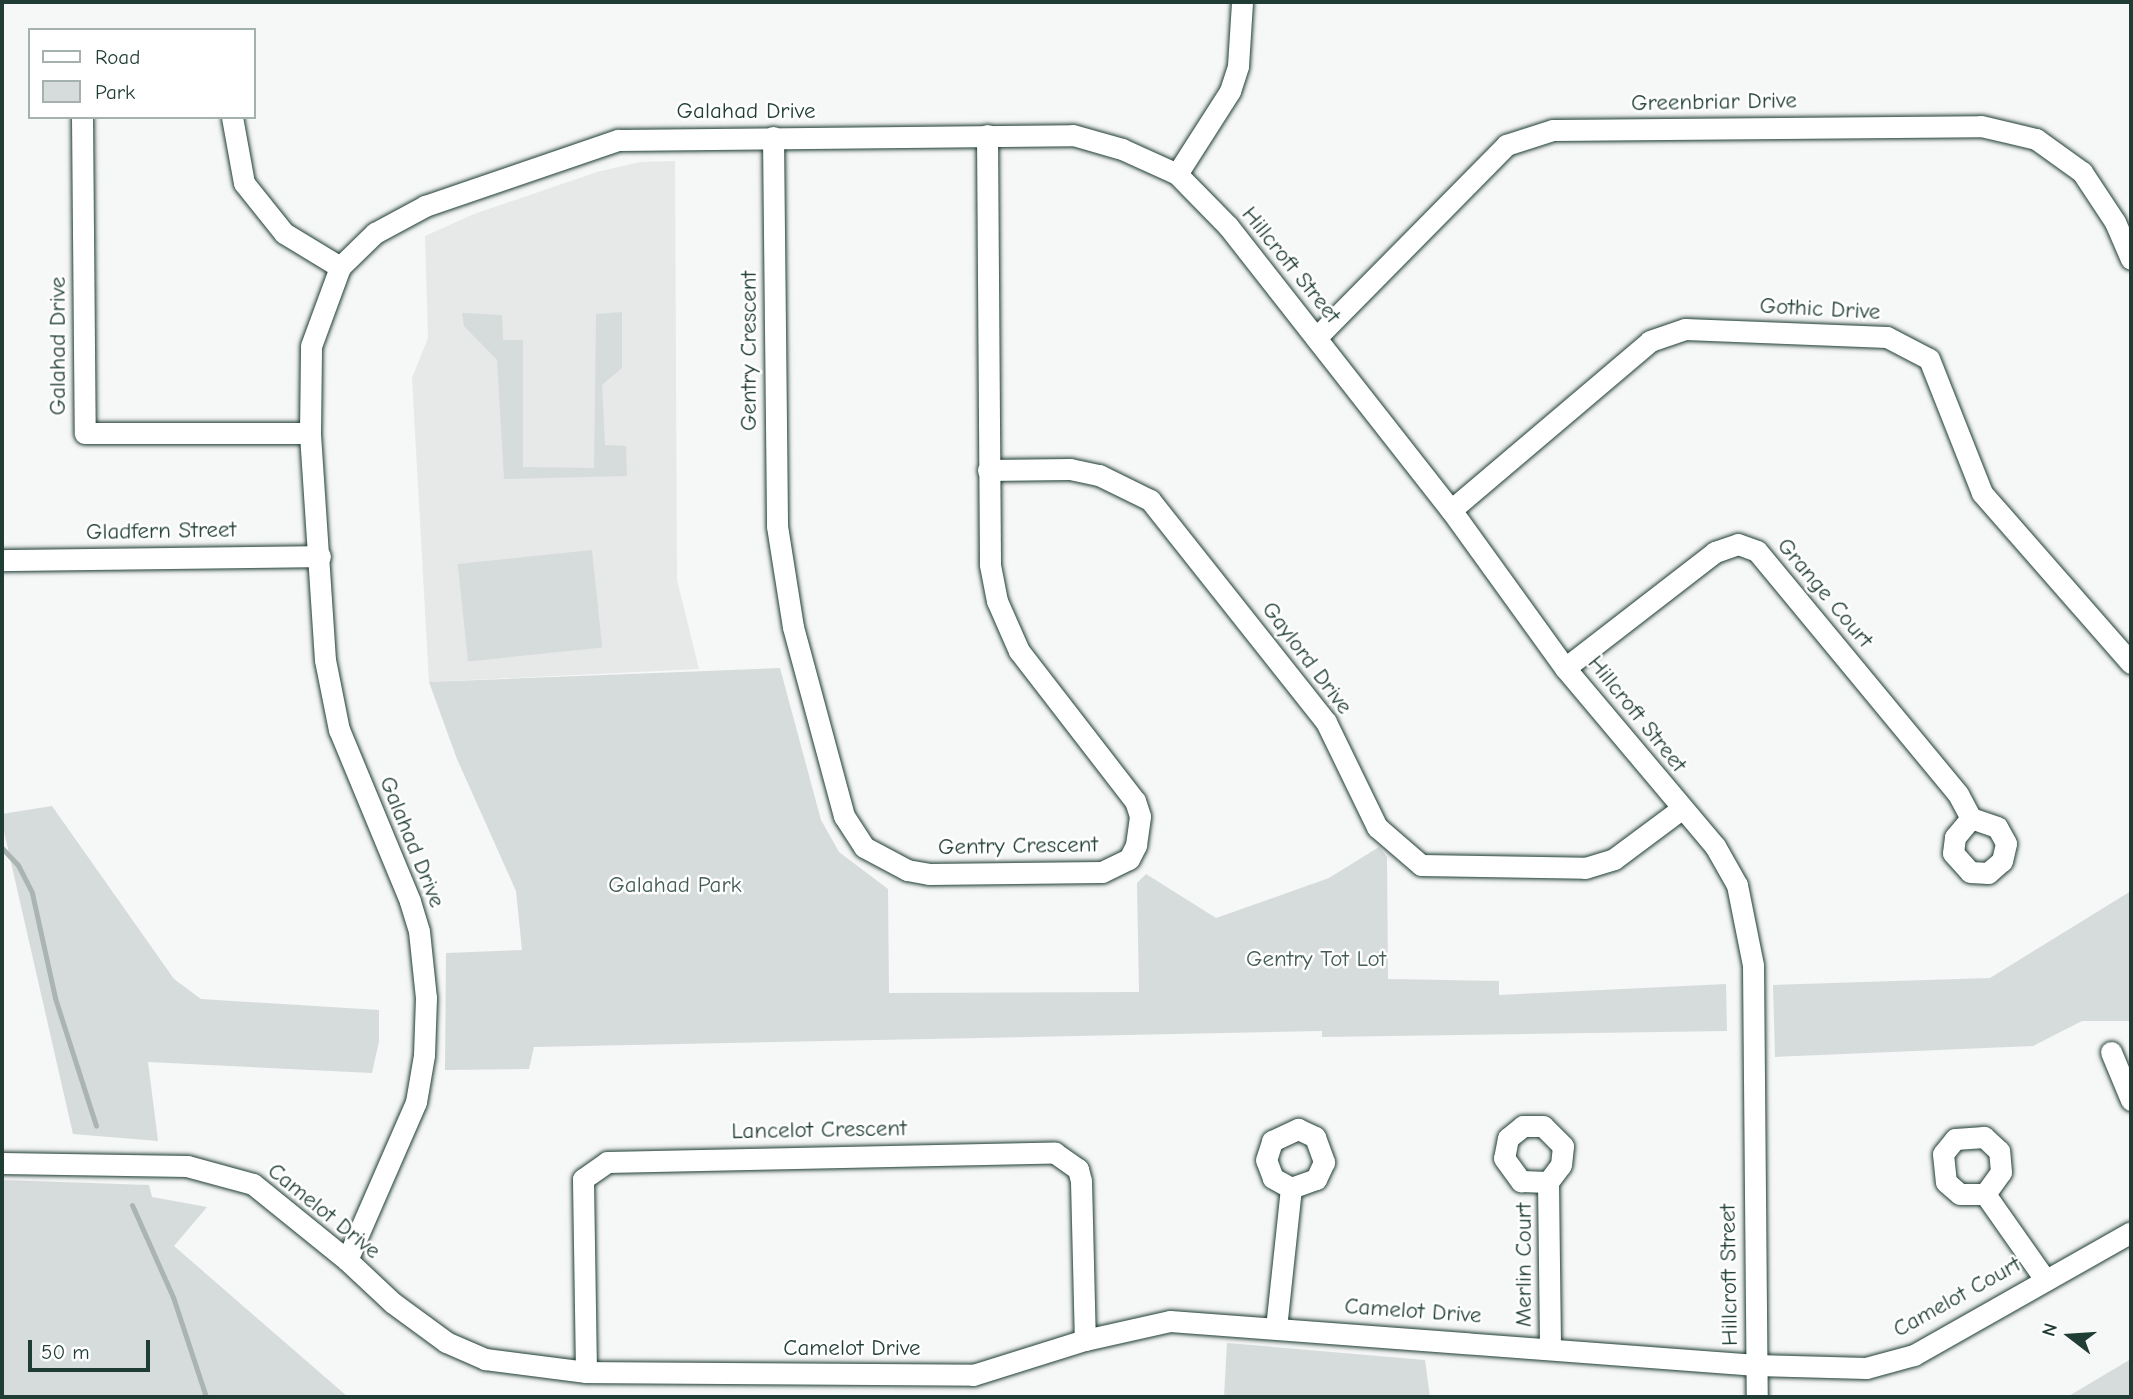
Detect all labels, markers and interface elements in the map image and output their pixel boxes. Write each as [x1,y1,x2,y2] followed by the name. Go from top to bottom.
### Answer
[28,28,256,119] legend
[95,45,140,69] text: Road
[95,80,135,104] text: Park
[1631,87,1797,117] street label: Greenbriar Drive
[677,97,815,125] street label: Galahad Drive
[1236,201,1346,329] street label: Hillcroft Street
[735,271,763,431] street label: Gentry Crescent
[44,277,72,415] street label: Galahad Drive
[1759,292,1881,326] street label: Gothic Drive
[86,516,236,546] street label: Gladfern Street
[1771,532,1879,654] street label: Grange Court
[1256,596,1358,720] street label: Gaylord Drive
[1582,650,1692,778] street label: Hillcroft Street
[373,772,451,912] street label: Galahad Drive
[938,831,1098,861] street label: Gentry Crescent
[608,871,742,899] park label: Galahad Park
[1246,945,1386,973] park label: Gentry Tot Lot
[731,1115,907,1145] street label: Lancelot Crescent
[262,1157,386,1265] street label: Camelot Drive
[1510,1203,1538,1327] street label: Merlin Court
[1714,1204,1744,1346] street label: Hillcroft Street
[1888,1251,2026,1343] street label: Camelot Court
[1344,1292,1482,1330] street label: Camelot Drive
[2035,1301,2105,1371] north arrow
[2038,1321,2062,1339] text: N
[32,1326,154,1370] scale bar
[783,1334,921,1362] street label: Camelot Drive
[41,1340,90,1364] text: 50 m

